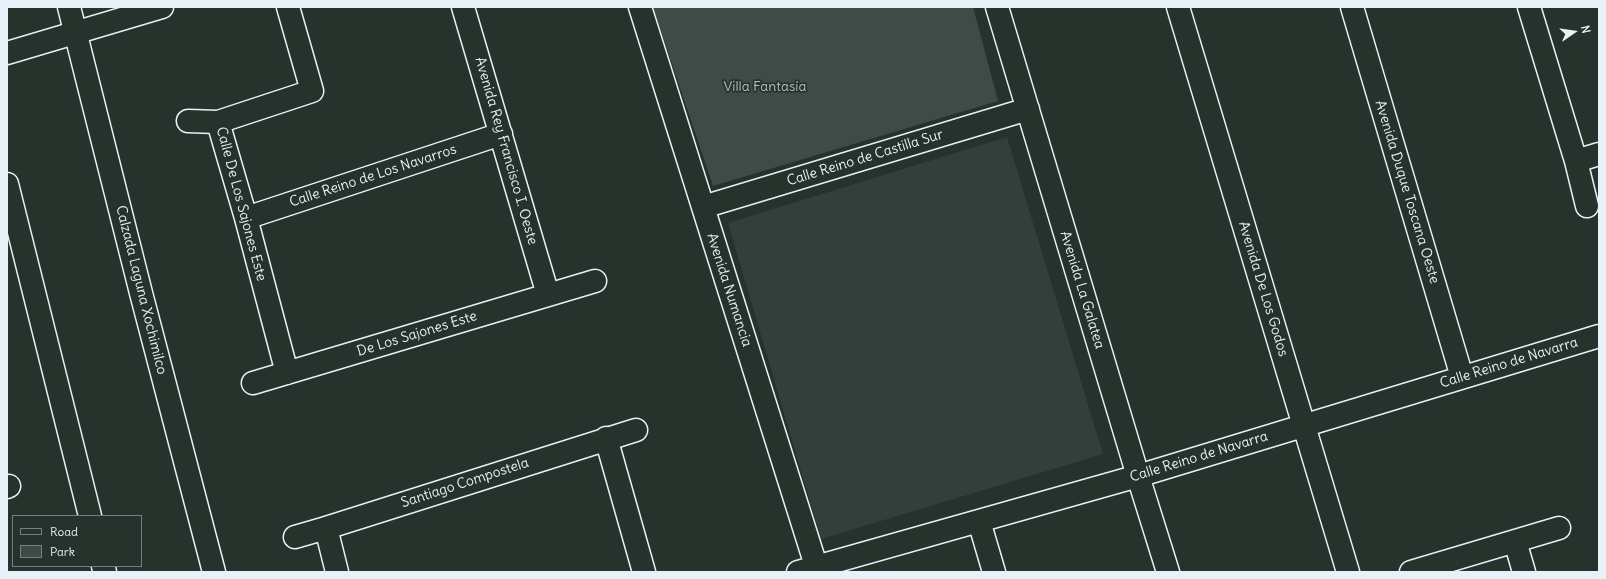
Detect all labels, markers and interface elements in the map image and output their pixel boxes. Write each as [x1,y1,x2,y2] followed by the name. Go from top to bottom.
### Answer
[1554,12,1594,52] north arrow
[1578,24,1593,35] text: N
[471,55,541,247] street label: Avenida Rey Francisco I. Oeste
[724,79,806,95] park label: Villa Fantasía
[1371,98,1443,286] street label: Avenida Duque Toscana Oeste
[212,125,270,283] street label: Calle De Los Sajones Este
[785,126,945,190] street label: Calle Reino de Castilla Sur
[287,141,459,211] street label: Calle Reino de Los Navarros
[112,204,170,376] street label: Calzada Laguna Xochimilco
[1234,219,1292,359] street label: Avenida De Los Godos
[1056,229,1108,351] street label: Avenida La Galatea
[703,231,755,349] street label: Avenida Numancia
[355,308,479,360] street label: De Los Sajones Este
[1438,334,1580,392] street label: Calle Reino de Navarra
[1128,428,1270,486] street label: Calle Reino de Navarra
[399,454,531,512] street label: Santiago Compostela
[12,515,142,567] legend
[50,524,78,539] text: Road
[50,544,75,559] text: Park

